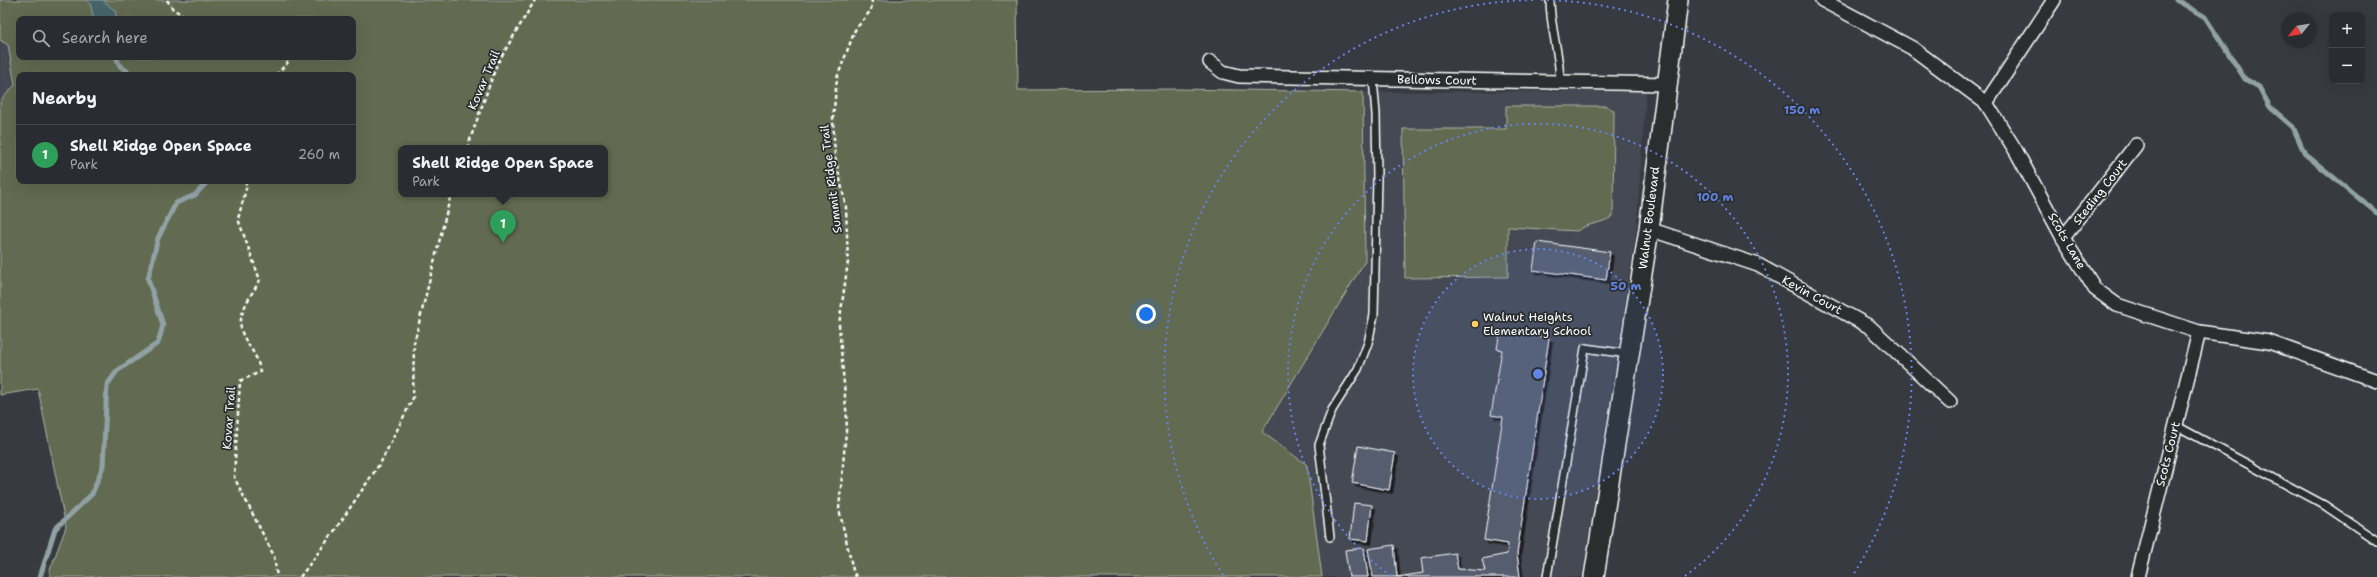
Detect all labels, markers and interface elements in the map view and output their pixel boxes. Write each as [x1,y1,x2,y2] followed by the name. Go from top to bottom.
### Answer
[2281,12,2317,48] north arrow
[2329,12,2365,84] map controls
[2329,12,2365,48] button: +
[16,16,356,60] search box
[30,27,52,49] icon: search
[62,28,148,48] text: Search here
[464,47,504,112] street label: Kovar Trail
[2329,48,2365,84] button: −
[1397,71,1477,89] street label: Bellows Court
[32,87,97,109] text: Nearby
[1784,102,1820,118] text: 150 m
[816,123,846,234] street label: Summit Ridge Trail
[70,136,252,156] text: Shell Ridge Open Space
[398,145,608,197] popup
[42,146,48,163] text: 1
[298,146,340,163] text: 260 m
[412,153,594,173] text: Shell Ridge Open Space
[70,156,98,173] text: Park
[2069,156,2131,228] street label: Steding Court
[1635,165,1663,270] street label: Walnut Boulevard
[412,173,440,190] text: Park
[1697,189,1734,205] text: 100 m
[490,210,516,243] pin: 1
[2044,210,2090,272] street label: Scots Lane
[1779,272,1845,318] street label: Kevin Court
[1611,278,1642,294] text: 50 m
[1136,304,1156,324] your location
[1483,309,1591,339] place label: Walnut Heights Elementary School
[1470,319,1480,329] marker: Walnut Heights Elementary School
[1531,367,1545,381] centre of rings
[219,386,239,450] street label: Kovar Trail
[2152,420,2184,488] street label: Scots Court

